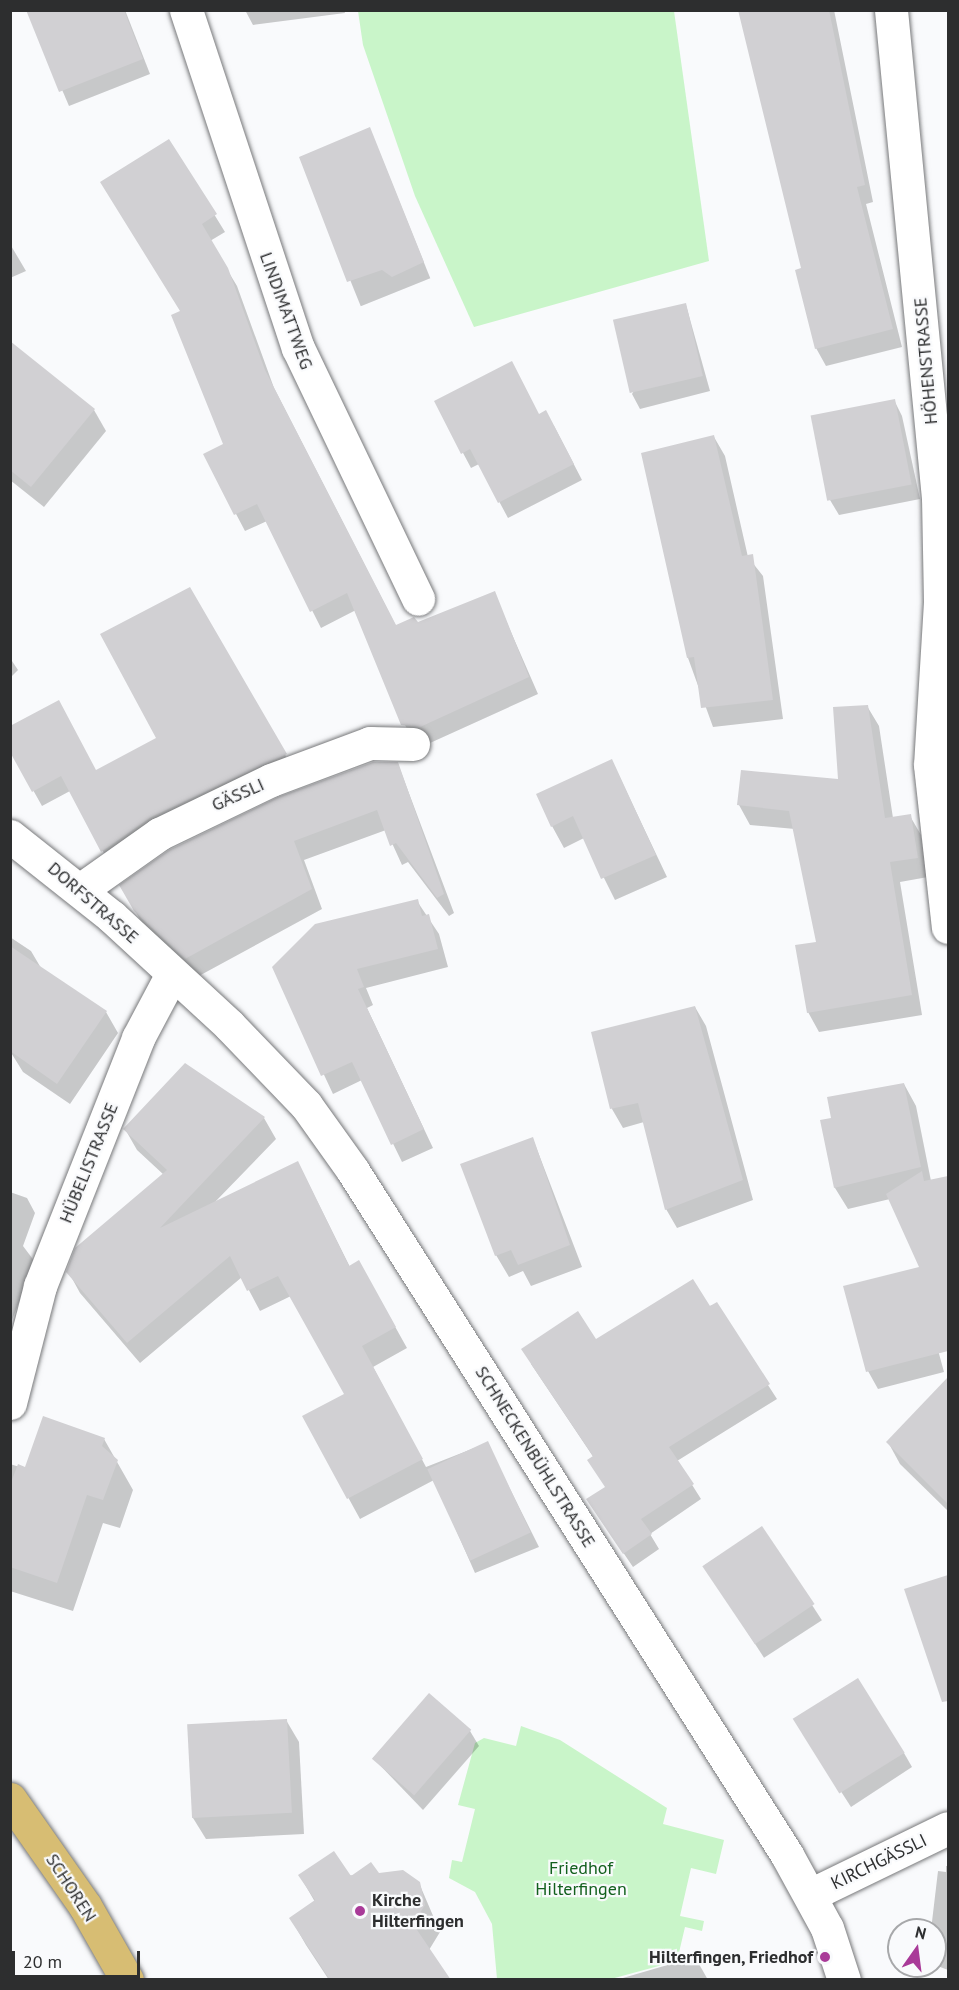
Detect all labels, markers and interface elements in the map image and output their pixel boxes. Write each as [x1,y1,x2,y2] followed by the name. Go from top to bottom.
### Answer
[255,249,317,373] street label: LINDIMATTWEG
[910,297,942,425] street label: HÖHENSTRASSE
[208,774,268,816] street label: GÄSSLI
[43,858,143,948] street label: DORFSTRASSE
[55,1100,123,1226] street label: HÜBELISTRASSE
[470,1362,600,1552] street label: SCHNECKENBÜHLSTRASSE
[828,1830,930,1894] street label: KIRCHGÄSSLI
[41,1850,101,1926] street label: SCHOREN
[535,1858,627,1900] park label: Friedhof Hilterfingen
[372,1890,464,1932] place label: Kirche Hilterfingen
[353,1904,367,1918] marker: Kirche Hilterfingen
[887,1918,947,1978] north arrow
[913,1921,928,1943] text: N
[15,1939,142,1977] scale bar
[648,1946,813,1968] place label: Hilterfingen, Friedhof
[23,1950,62,1973] text: 20 m
[818,1950,832,1964] marker: Hilterfingen, Friedhof

